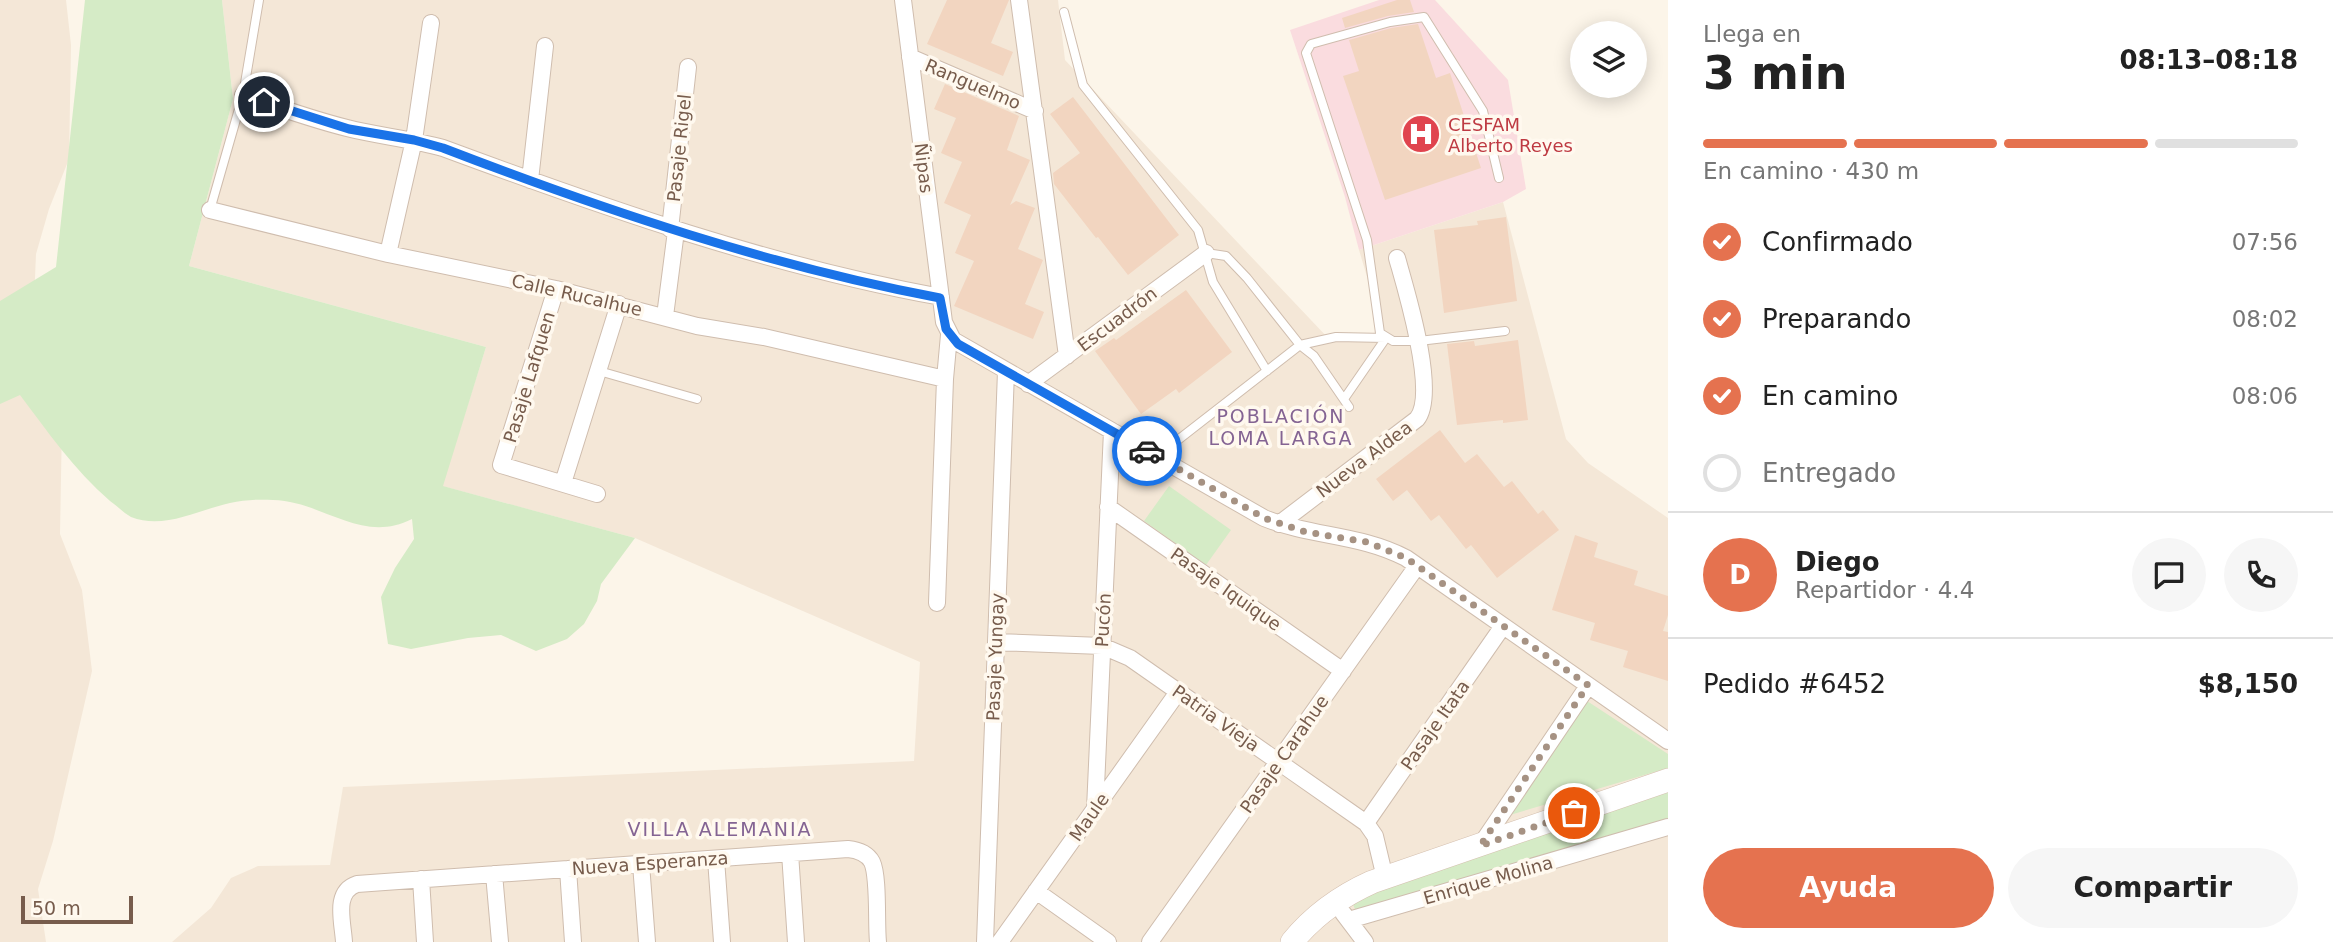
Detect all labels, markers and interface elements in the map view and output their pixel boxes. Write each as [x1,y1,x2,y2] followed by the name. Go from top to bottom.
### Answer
[1570,21,1647,98] map controls
[1570,21,1647,98] button: layers
[1703,21,1801,47] text: Llega en
[2119,45,2298,75] text: 08:13–08:18
[1703,46,1847,100] text: 3 min
[922,54,1024,114] street label: Ranguelmo
[234,72,294,132] pin
[245,83,283,121] icon: home
[663,93,695,203] street label: Pasaje Rigel
[1400,113,1442,155] hospital icon: CESFAM Alberto Reyes
[1448,114,1573,156] place label: CESFAM Alberto Reyes
[911,142,937,194] street label: Ñipas
[1703,158,1919,184] text: En camino · 430 m
[1703,223,1741,261] icon: check
[1762,227,1913,257] text: Confirmado
[2232,229,2298,255] text: 07:56
[510,270,644,320] street label: Calle Rucalhue
[1073,282,1161,356] street label: Escuadrón
[1703,300,1741,338] icon: check
[1762,304,1911,334] text: Preparando
[2232,306,2298,332] text: 08:02
[499,309,559,445] street label: Pasaje Lafquen
[1703,377,1741,415] icon: check
[1762,381,1898,411] text: En camino
[2232,383,2298,409] text: 08:06
[1208,404,1354,449] district label: POBLACIÓN LOMA LARGA
[1112,416,1182,486] courier
[1312,416,1416,502] street label: Nueva Aldea
[1128,432,1166,470] icon: car
[1762,458,1896,488] text: Entregado
[2132,538,2206,612] button: chat
[2224,538,2298,612] button: phone
[1167,543,1285,635] street label: Pasaje Iquique
[1795,547,1880,577] text: Diego
[1729,560,1751,590] text: D
[1795,577,1974,603] text: Repartidor · 4.4
[982,592,1008,721] street label: Pasaje Yungay
[1091,592,1115,648] street label: Pucón
[1703,669,1886,699] text: Pedido #6452
[2198,669,2298,699] text: $8,150
[1396,676,1474,774] street label: Pasaje Itata
[1168,680,1264,756] street label: Patria Vieja
[1235,691,1333,817] street label: Pasaje Carahue
[1544,783,1604,843] pin
[1065,789,1113,845] street label: Maule
[1555,794,1593,832] icon: bag
[627,818,813,840] district label: VILLA ALEMANIA
[571,847,729,879] street label: Nueva Esperanza
[1703,848,1994,928] button: Ayuda
[2008,848,2298,928] button: Compartir
[1421,851,1555,909] street label: Enrique Molina
[21,893,133,925] scale bar
[32,897,81,919] text: 50 m

